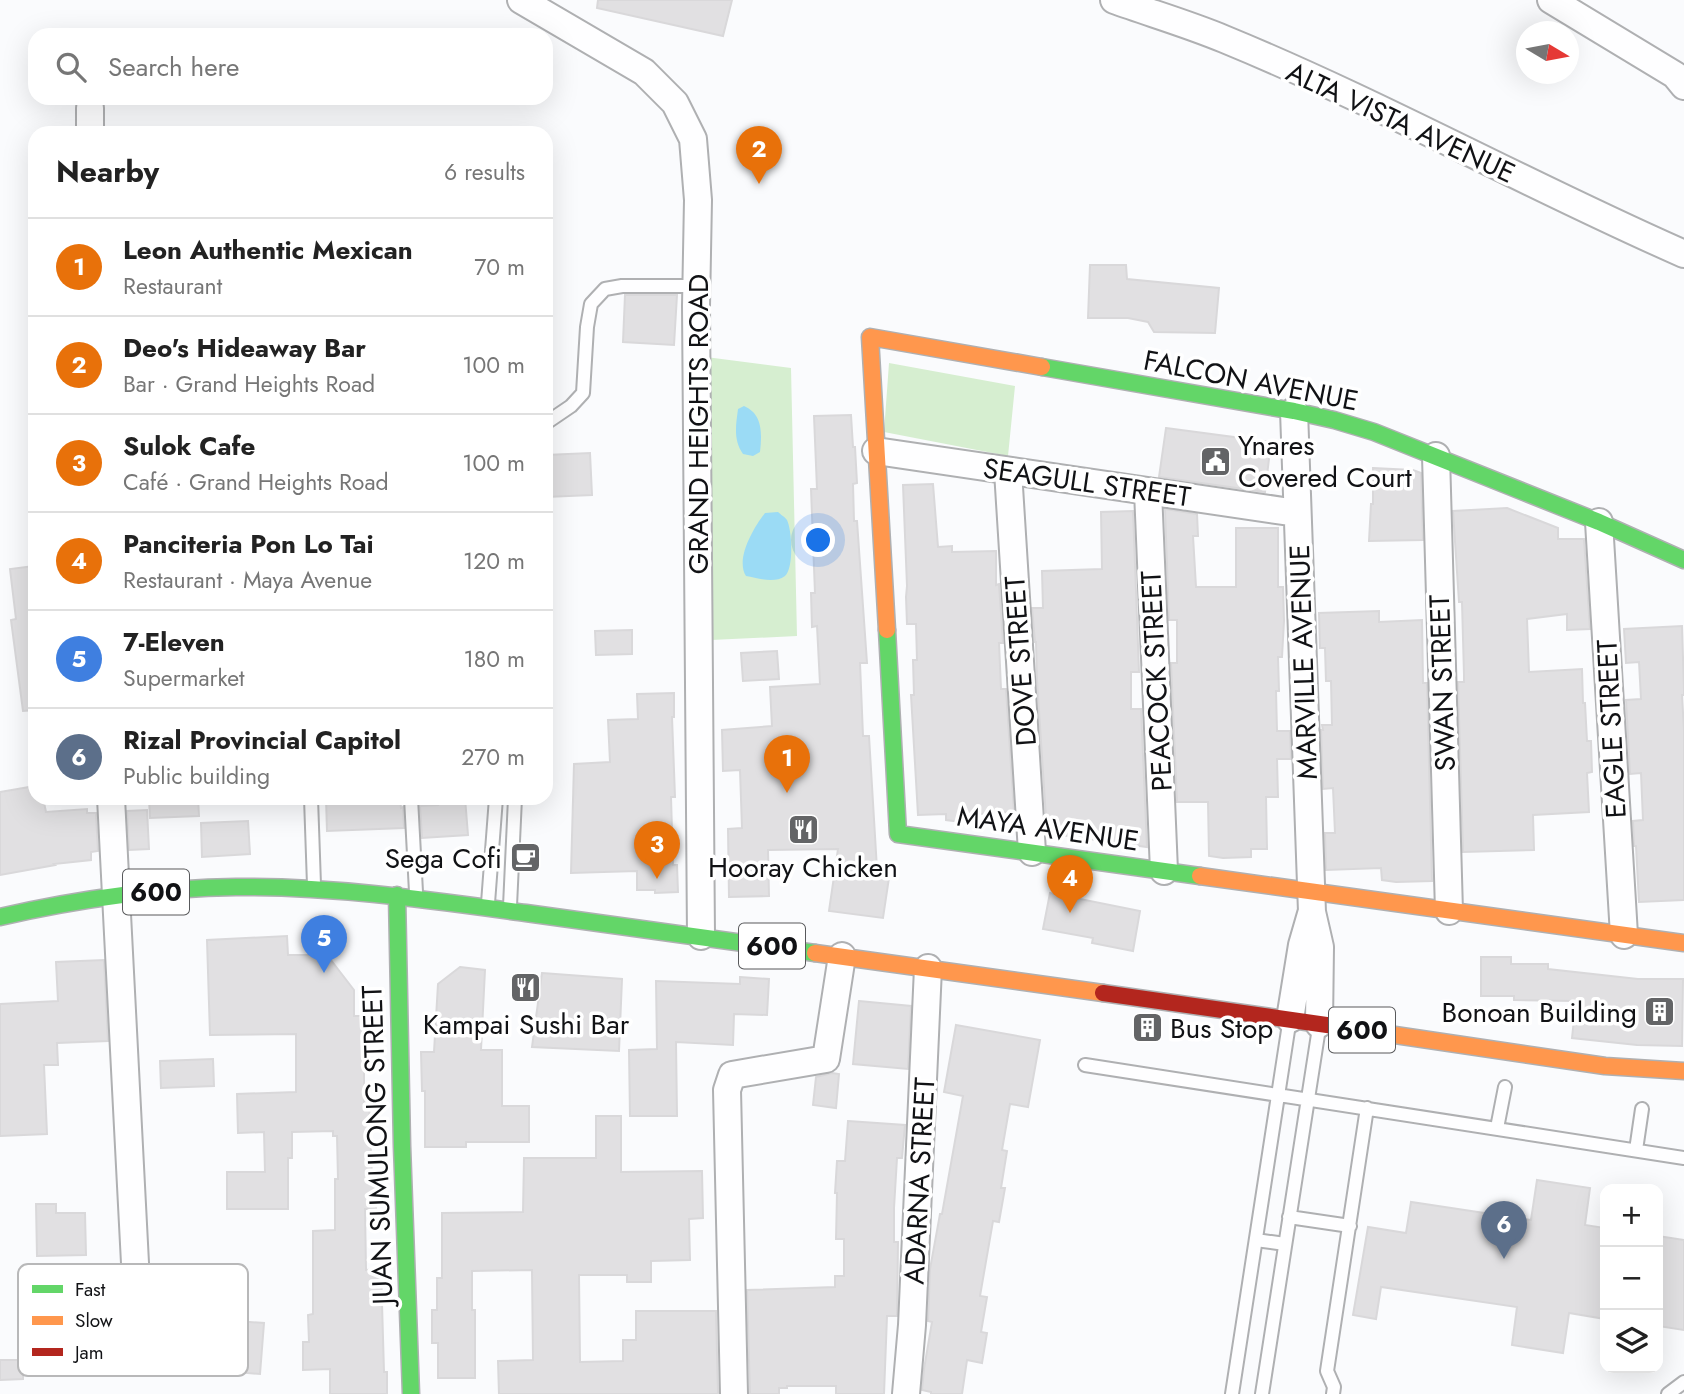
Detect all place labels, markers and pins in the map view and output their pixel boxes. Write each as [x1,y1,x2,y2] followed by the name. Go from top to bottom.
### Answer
[736,126,782,184] pin: 2
[1238,425,1412,498] place label: Ynares Covered Court
[1198,444,1232,478] public building icon: Ynares Covered Court
[764,735,810,793] pin: 1
[786,813,820,847] restaurant icon: Hooray Chicken
[634,821,680,879] pin: 3
[385,838,502,879] place label: Sega Cofi
[508,841,542,875] cafe icon: Sega Cofi
[708,847,898,888] place label: Hooray Chicken
[1047,855,1093,913] pin: 4
[301,915,347,973] pin: 5
[509,970,543,1004] restaurant icon: Kampai Sushi Bar
[1442,992,1637,1033] place label: Bonoan Building
[1643,995,1677,1029] building icon: Bonoan Building
[423,1004,630,1045] place label: Kampai Sushi Bar
[1170,1008,1273,1049] place label: Bus Stop
[1130,1011,1164,1045] building icon: Bus Stop
[1481,1201,1527,1259] pin: 6

